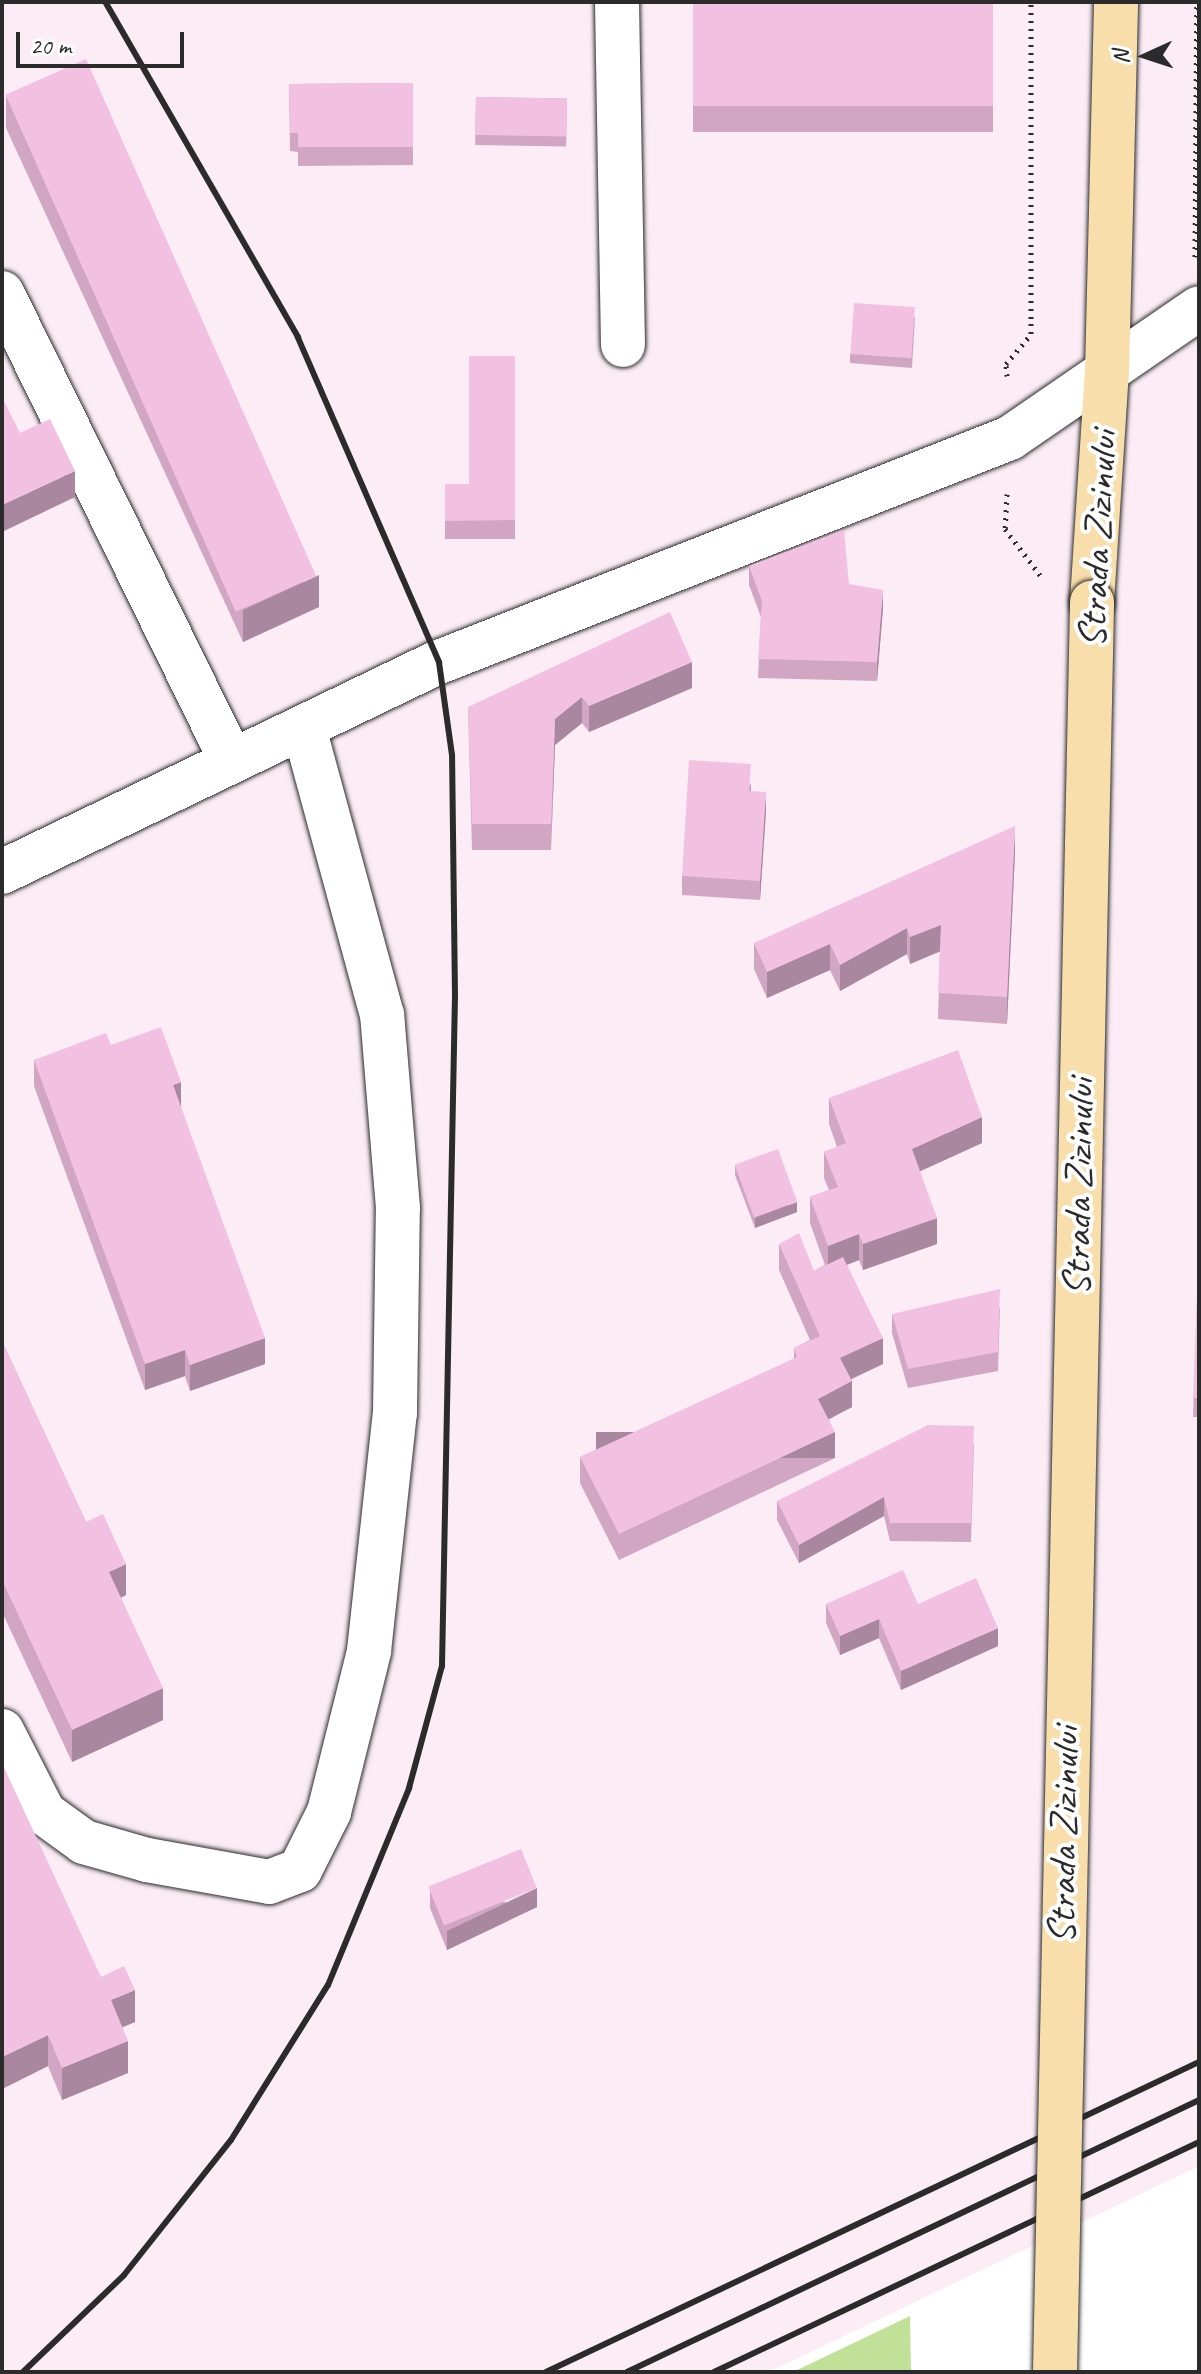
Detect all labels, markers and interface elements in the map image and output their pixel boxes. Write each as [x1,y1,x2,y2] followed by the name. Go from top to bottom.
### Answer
[20,16,188,66] scale bar
[1105,16,1185,96] north arrow
[30,31,71,61] text: 20 m
[1107,50,1135,65] text: N
[1067,429,1127,649] street label: Strada Zizinului
[1052,1078,1104,1296] street label: Strada Zizinului
[1037,1726,1089,1944] street label: Strada Zizinului

